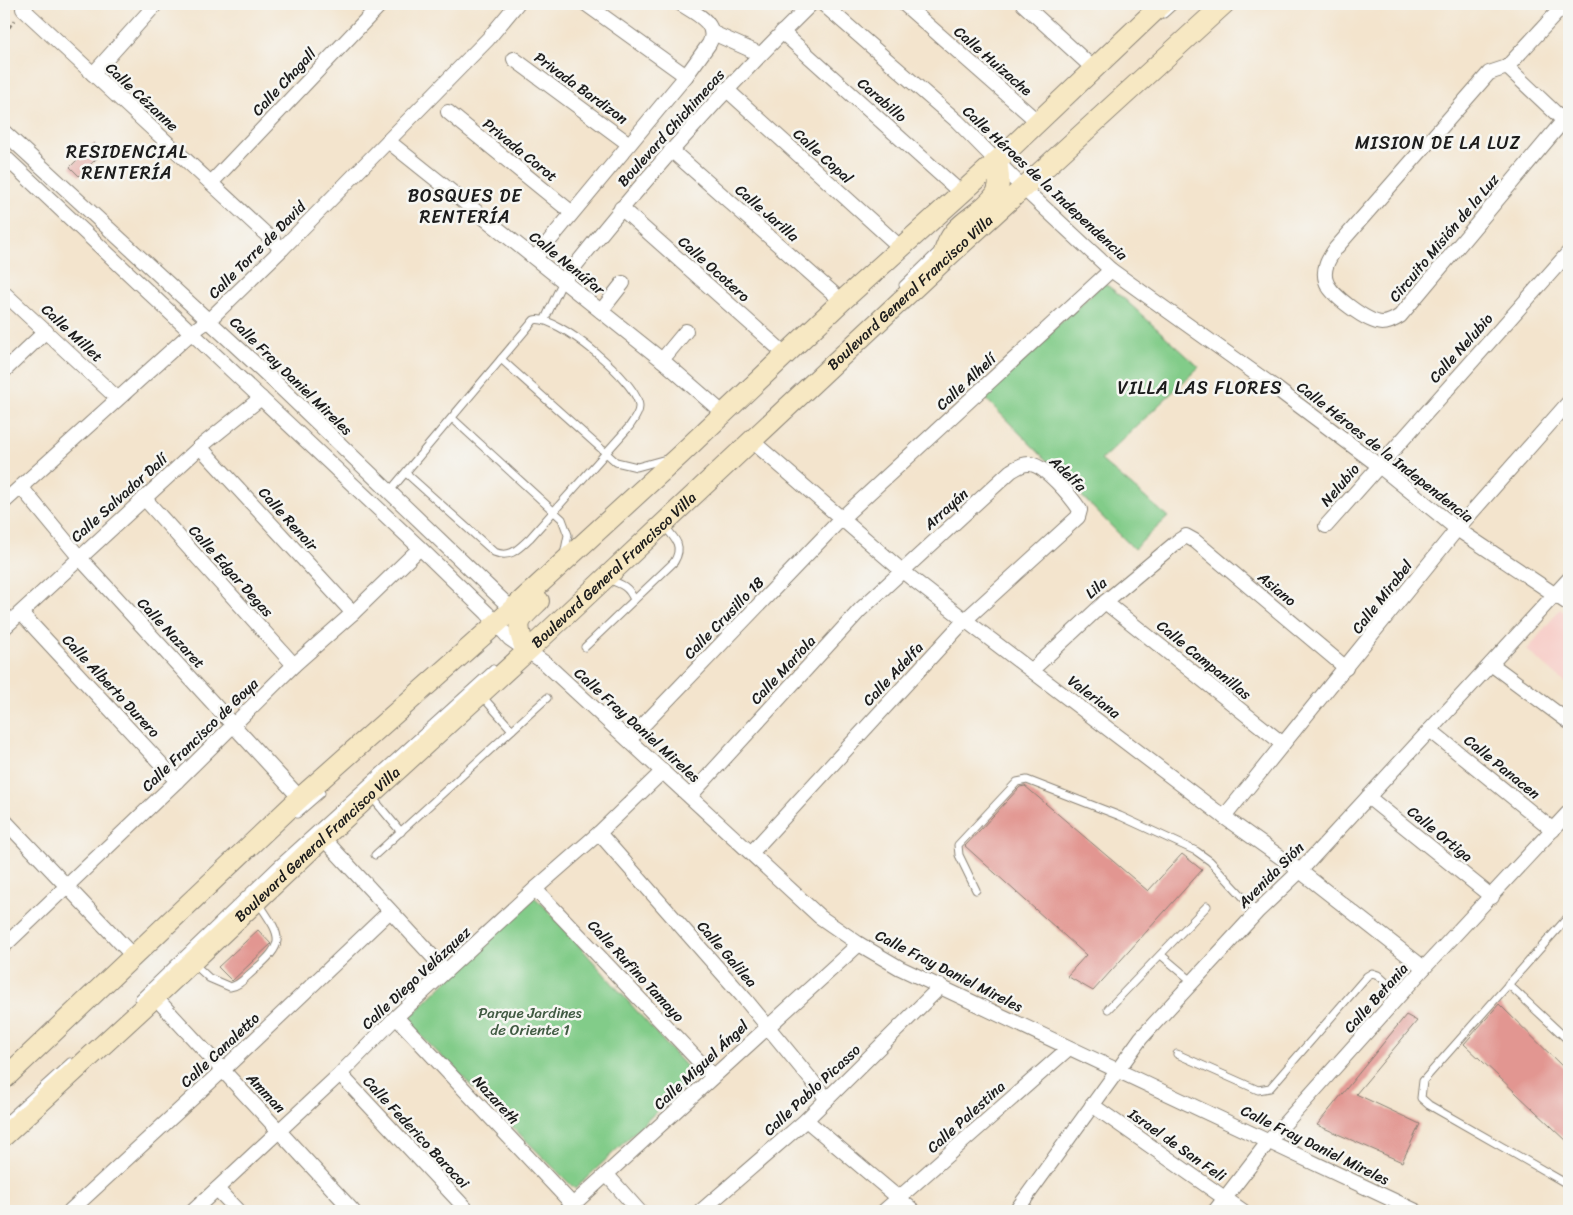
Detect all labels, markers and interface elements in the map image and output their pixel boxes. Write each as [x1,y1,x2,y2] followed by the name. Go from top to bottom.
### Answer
[948,19,1038,103] street label: Calle Huizache
[245,41,323,122] street label: Calle Chagall
[528,45,634,131] street label: Privada Bardizon
[99,56,185,138] street label: Calle Cézanne
[611,63,731,193] street label: Boulevard Chichimecas
[851,71,913,129] street label: Carabillo
[956,99,1134,267] street label: Calle Héroes de la Independencia
[477,111,564,189] street label: Privada Corot
[787,122,860,191] street label: Calle Copal
[1355,127,1521,159] district label: MISION DE LA LUZ
[66,136,188,189] district label: RESIDENCIAL RENTERÍA
[1382,167,1506,308] street label: Circuito Misión de la Luz
[729,178,805,249] street label: Calle Jarilla
[408,180,522,233] district label: BOSQUES DE RENTERÍA
[202,194,313,305] street label: Calle Torre de David
[821,208,1000,377] street label: Boulevard General Francisco Villa
[523,224,611,302] street label: Calle Nenúfar
[672,229,756,309] street label: Calle Ocotero
[35,297,109,369] street label: Calle Millet
[1422,307,1500,389] street label: Calle Nelubio
[223,310,359,442] street label: Calle Fray Daniel Mireles
[930,346,1004,417] street label: Calle Alhelí
[1117,372,1283,404] district label: VILLA LAS FLORES
[1291,374,1479,530] street label: Calle Héroes de la Independencia
[64,446,175,549] street label: Calle Salvador Dalí
[1043,449,1093,499] street label: Adelfa
[1314,457,1367,512] street label: Nelubio
[252,481,325,558] street label: Calle Renoir
[917,482,974,537] street label: Arrayán
[525,485,703,655] street label: Boulevard General Francisco Villa
[182,519,280,623] street label: Calle Edgar Degas
[1345,554,1420,640] street label: Calle Mirabel
[1251,564,1303,613] street label: Asiano
[677,570,771,666] street label: Calle Crusillo 18
[1079,570,1114,605] street label: Lila
[131,591,212,675] street label: Calle Nazaret
[1151,613,1257,707] street label: Calle Campanillas
[56,628,167,744] street label: Calle Alberto Durero
[744,629,823,711] street label: Calle Mariola
[856,635,930,712] street label: Calle Adelfa
[568,661,707,790] street label: Calle Fray Daniel Mireles
[1062,668,1127,726] street label: Valeriana
[135,671,265,798] street label: Calle Francisco de Goya
[1458,728,1546,806] street label: Calle Panacen
[228,760,407,929] street label: Boulevard General Francisco Villa
[1401,799,1479,869] street label: Calle Ortiga
[1231,836,1310,915] street label: Avenida Sión
[581,913,691,1029] street label: Calle Rufino Tamayo
[690,915,764,994] street label: Calle Galilea
[355,919,478,1036] street label: Calle Diego Velázquez
[871,923,1028,1020] street label: Calle Fray Daniel Mireles
[1337,957,1415,1039] street label: Calle Betania
[478,1000,583,1043] park label: Parque Jardines de Oriente 1
[174,1006,266,1094] street label: Calle Canaletto
[647,1013,755,1116] street label: Calle Miguel Ángel
[757,1037,867,1142] street label: Calle Pablo Picasso
[239,1066,292,1120] street label: Amman
[356,1069,476,1195] street label: Calle Federico Barocoi
[466,1069,526,1131] street label: Nazareth
[921,1074,1012,1160] street label: Calle Palestina
[1236,1098,1395,1193] street label: Calle Fray Daniel Mireles
[1122,1101,1232,1189] street label: Israel de San Feli

